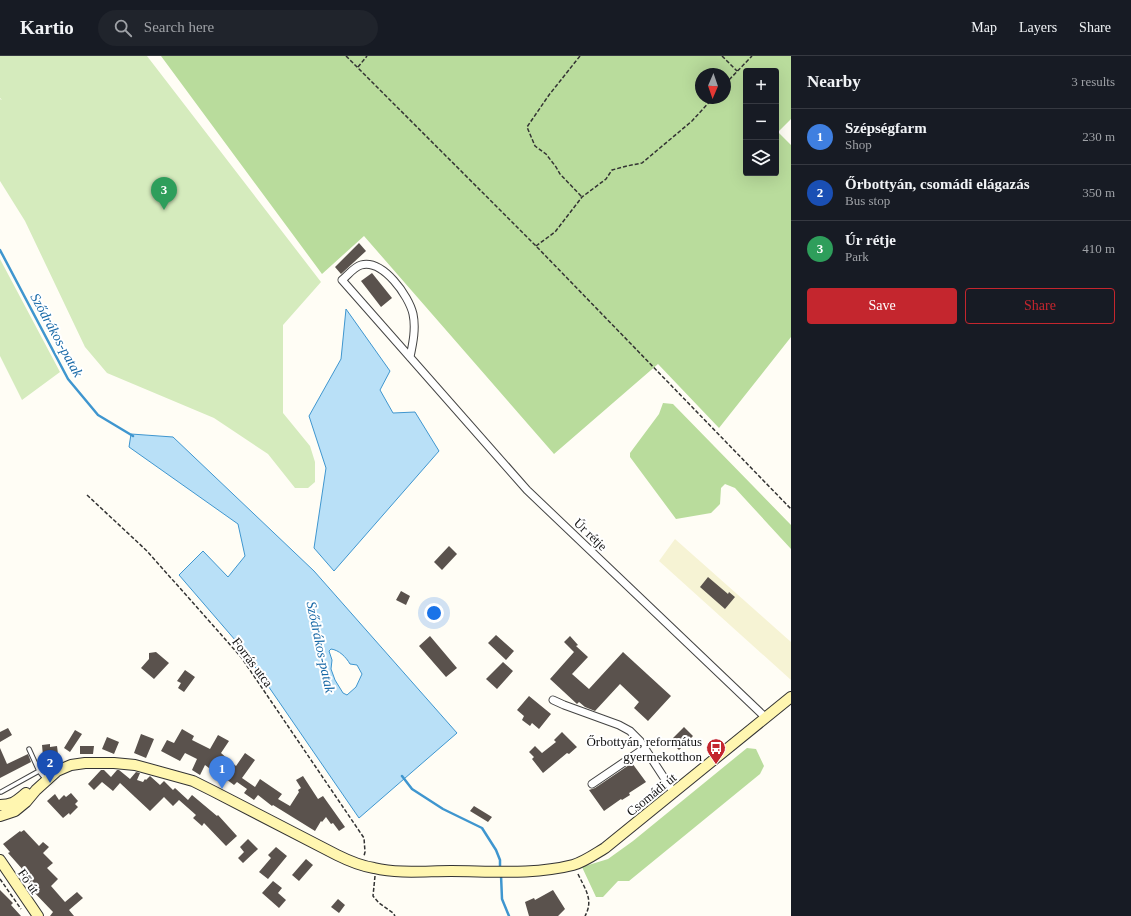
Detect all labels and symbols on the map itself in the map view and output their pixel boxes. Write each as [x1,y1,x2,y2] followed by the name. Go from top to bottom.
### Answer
[695,68,731,104] north arrow
[151,177,177,210] pin: 3
[27,291,86,380] water label: Sződrákos-patak
[571,515,610,554] street label: Úr rétje
[303,600,338,695] water label: Sződrákos-patak
[424,603,444,623] your location
[229,635,276,690] street label: Forrás utca
[586,734,702,764] place label: Őrbottyán, református gyermekotthon
[705,737,727,765] bus stop icon: Őrbottyán, református gyermekotthon
[37,750,63,783] pin: 2
[209,756,235,789] pin: 1
[623,770,679,819] street label: Csomádi út
[15,866,43,897] street label: Fő út

